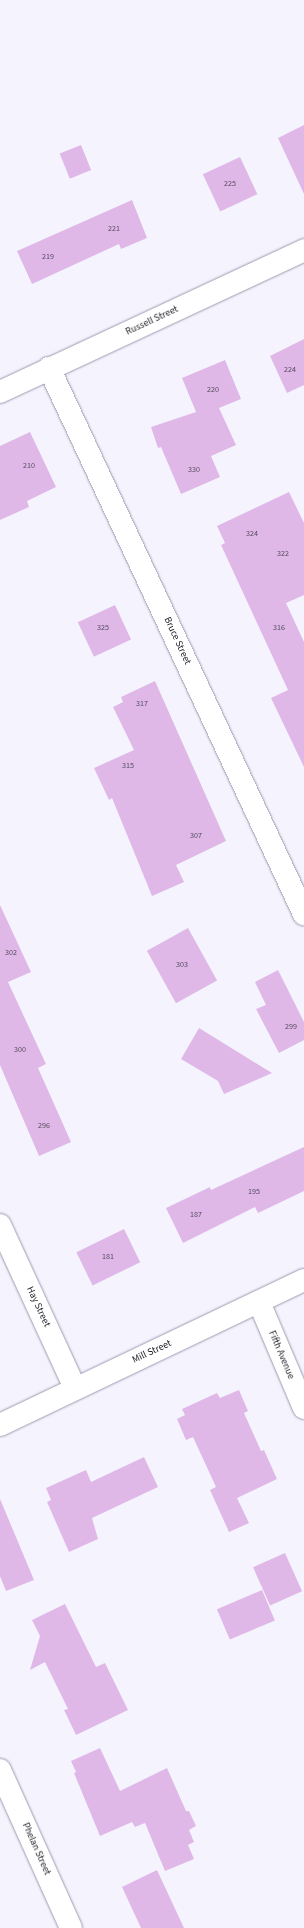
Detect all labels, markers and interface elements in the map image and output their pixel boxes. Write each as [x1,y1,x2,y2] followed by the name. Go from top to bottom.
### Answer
[224,179,236,189] house number: 225
[108,224,120,234] house number: 221
[42,252,54,262] house number: 219
[124,304,180,338] street label: Russell Street
[284,365,296,375] house number: 224
[207,385,219,395] house number: 220
[23,461,35,471] house number: 210
[188,465,200,475] house number: 330
[246,529,258,539] house number: 324
[277,549,289,559] house number: 322
[161,615,193,667] street label: Bruce Street
[97,623,109,633] house number: 325
[273,623,285,633] house number: 316
[136,699,148,709] house number: 317
[122,761,134,771] house number: 315
[190,831,202,841] house number: 307
[5,948,17,958] house number: 302
[176,960,188,970] house number: 303
[285,1022,297,1032] house number: 299
[14,1045,26,1055] house number: 300
[38,1121,50,1131] house number: 296
[248,1187,260,1197] house number: 195
[190,1210,202,1220] house number: 187
[102,1252,114,1262] house number: 181
[23,1285,53,1329] street label: Hay Street
[265,1329,297,1381] street label: Fifth Avenue
[130,1338,174,1366] street label: Mill Street
[19,1821,53,1877] street label: Phelan Street

